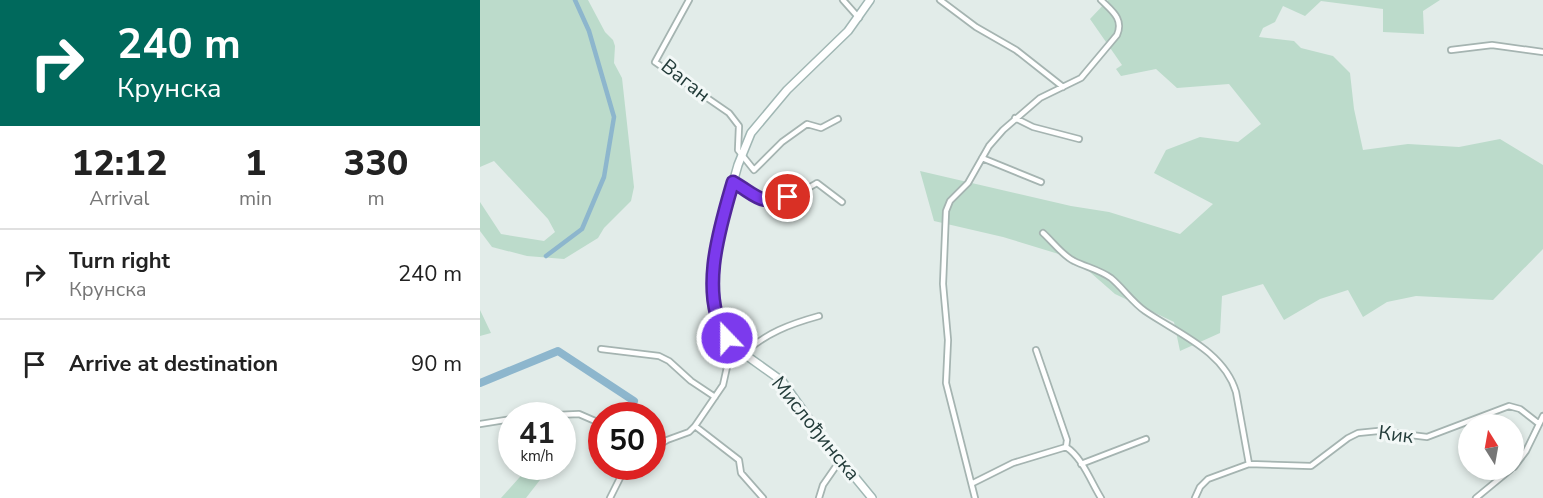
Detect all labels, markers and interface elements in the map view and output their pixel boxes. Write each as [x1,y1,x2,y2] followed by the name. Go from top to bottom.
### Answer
[117,16,241,73] text: 240 m
[18,24,96,102] icon: right
[656,53,716,108] street label: Ваган
[117,70,222,107] text: Крунска
[72,139,167,188] text: 12:12
[245,139,266,188] text: 1
[344,139,408,188] text: 330
[762,171,813,222] pin
[771,180,804,213] icon: arrive
[89,185,150,212] text: Arrival
[239,185,272,212] text: min
[367,185,385,212] text: m
[69,246,170,276] text: Turn right
[18,258,51,291] icon: right
[398,259,462,289] text: 240 m
[69,276,147,303] text: Крунска
[695,306,759,370] position arrow
[18,348,51,381] icon: arrive
[69,349,278,379] text: Arrive at destination
[411,349,462,379] text: 90 m
[765,371,866,486] street label: Мислођинска
[588,402,666,480] speed limit sign: 50
[519,413,555,454] text: 41
[1458,414,1524,480] north arrow
[1458,414,1524,480] map controls
[1377,419,1415,450] street label: Кик
[520,446,554,466] text: km/h

